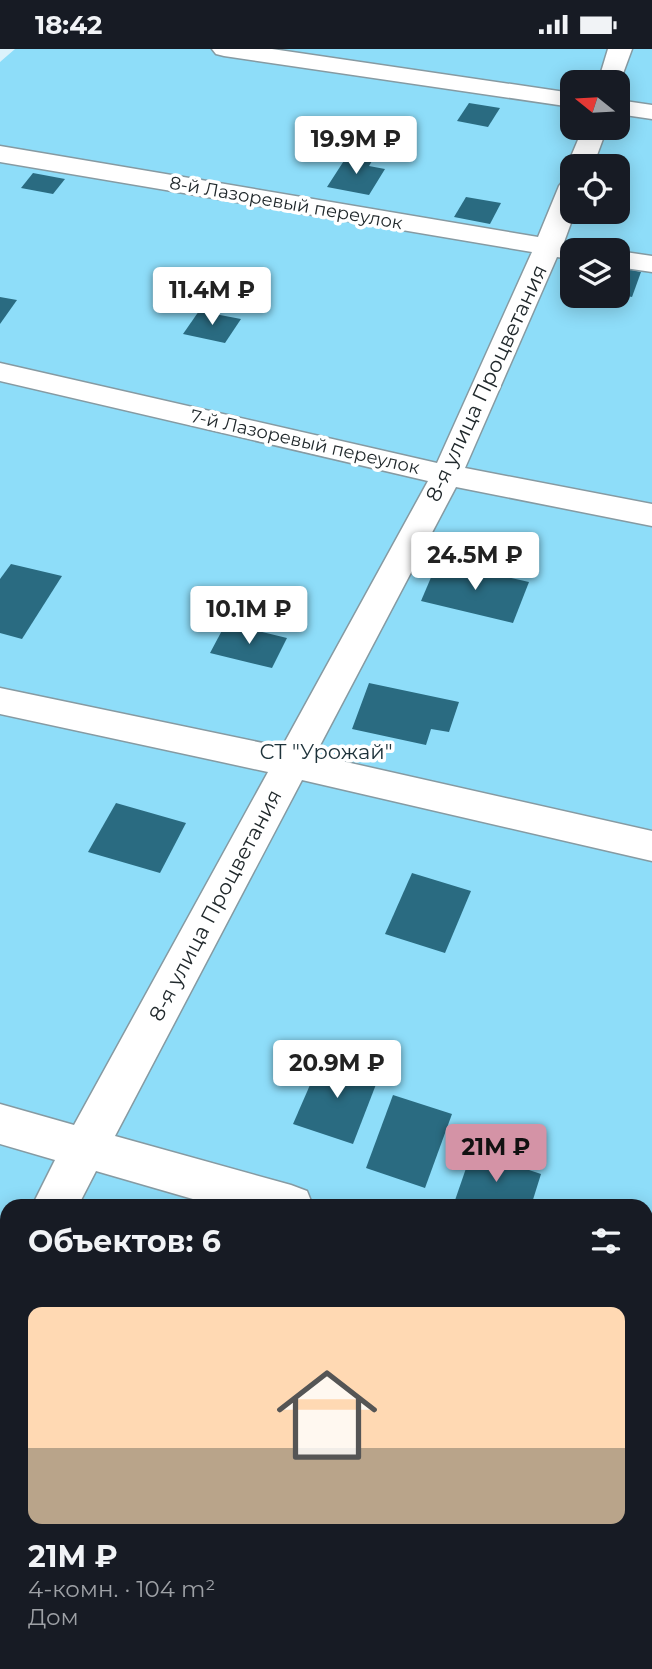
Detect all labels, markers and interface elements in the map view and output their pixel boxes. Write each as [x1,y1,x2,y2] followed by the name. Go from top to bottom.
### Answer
[35,9,102,41] text: 18:42
[560,70,630,140] north arrow
[560,70,630,308] map controls
[291,117,421,176] pin: 19.9M ₽
[311,125,401,153] text: 19.9M ₽
[560,154,630,224] button: locate
[168,172,405,234] street label: 8-й Лазоревый переулок
[560,238,630,308] button: layers
[420,261,552,505] street label: 8-я улица Процветания
[147,267,277,327] pin: 11.4M ₽
[169,276,255,304] text: 11.4M ₽
[188,405,422,479] street label: 7-й Лазоревый переулок
[410,533,540,592] pin: 24.5M ₽
[427,541,523,569] text: 24.5M ₽
[184,587,314,646] pin: 10.1M ₽
[206,595,292,623] text: 10.1M ₽
[259,739,393,764] park label: СТ "Урожай"
[143,785,287,1025] street label: 8-я улица Процветания
[272,1041,402,1100] pin: 20.9M ₽
[289,1049,385,1077] text: 20.9M ₽
[447,1125,545,1184] pin: 21M ₽
[462,1133,530,1161] text: 21M ₽
[587,1222,625,1260] icon: filters
[28,1223,221,1260] text: Объектов: 6
[264,1352,390,1478] icon: home
[28,1538,118,1575] text: 21M ₽
[28,1575,215,1603] text: 4-комн. · 104 m²
[28,1603,79,1631] text: Дом

